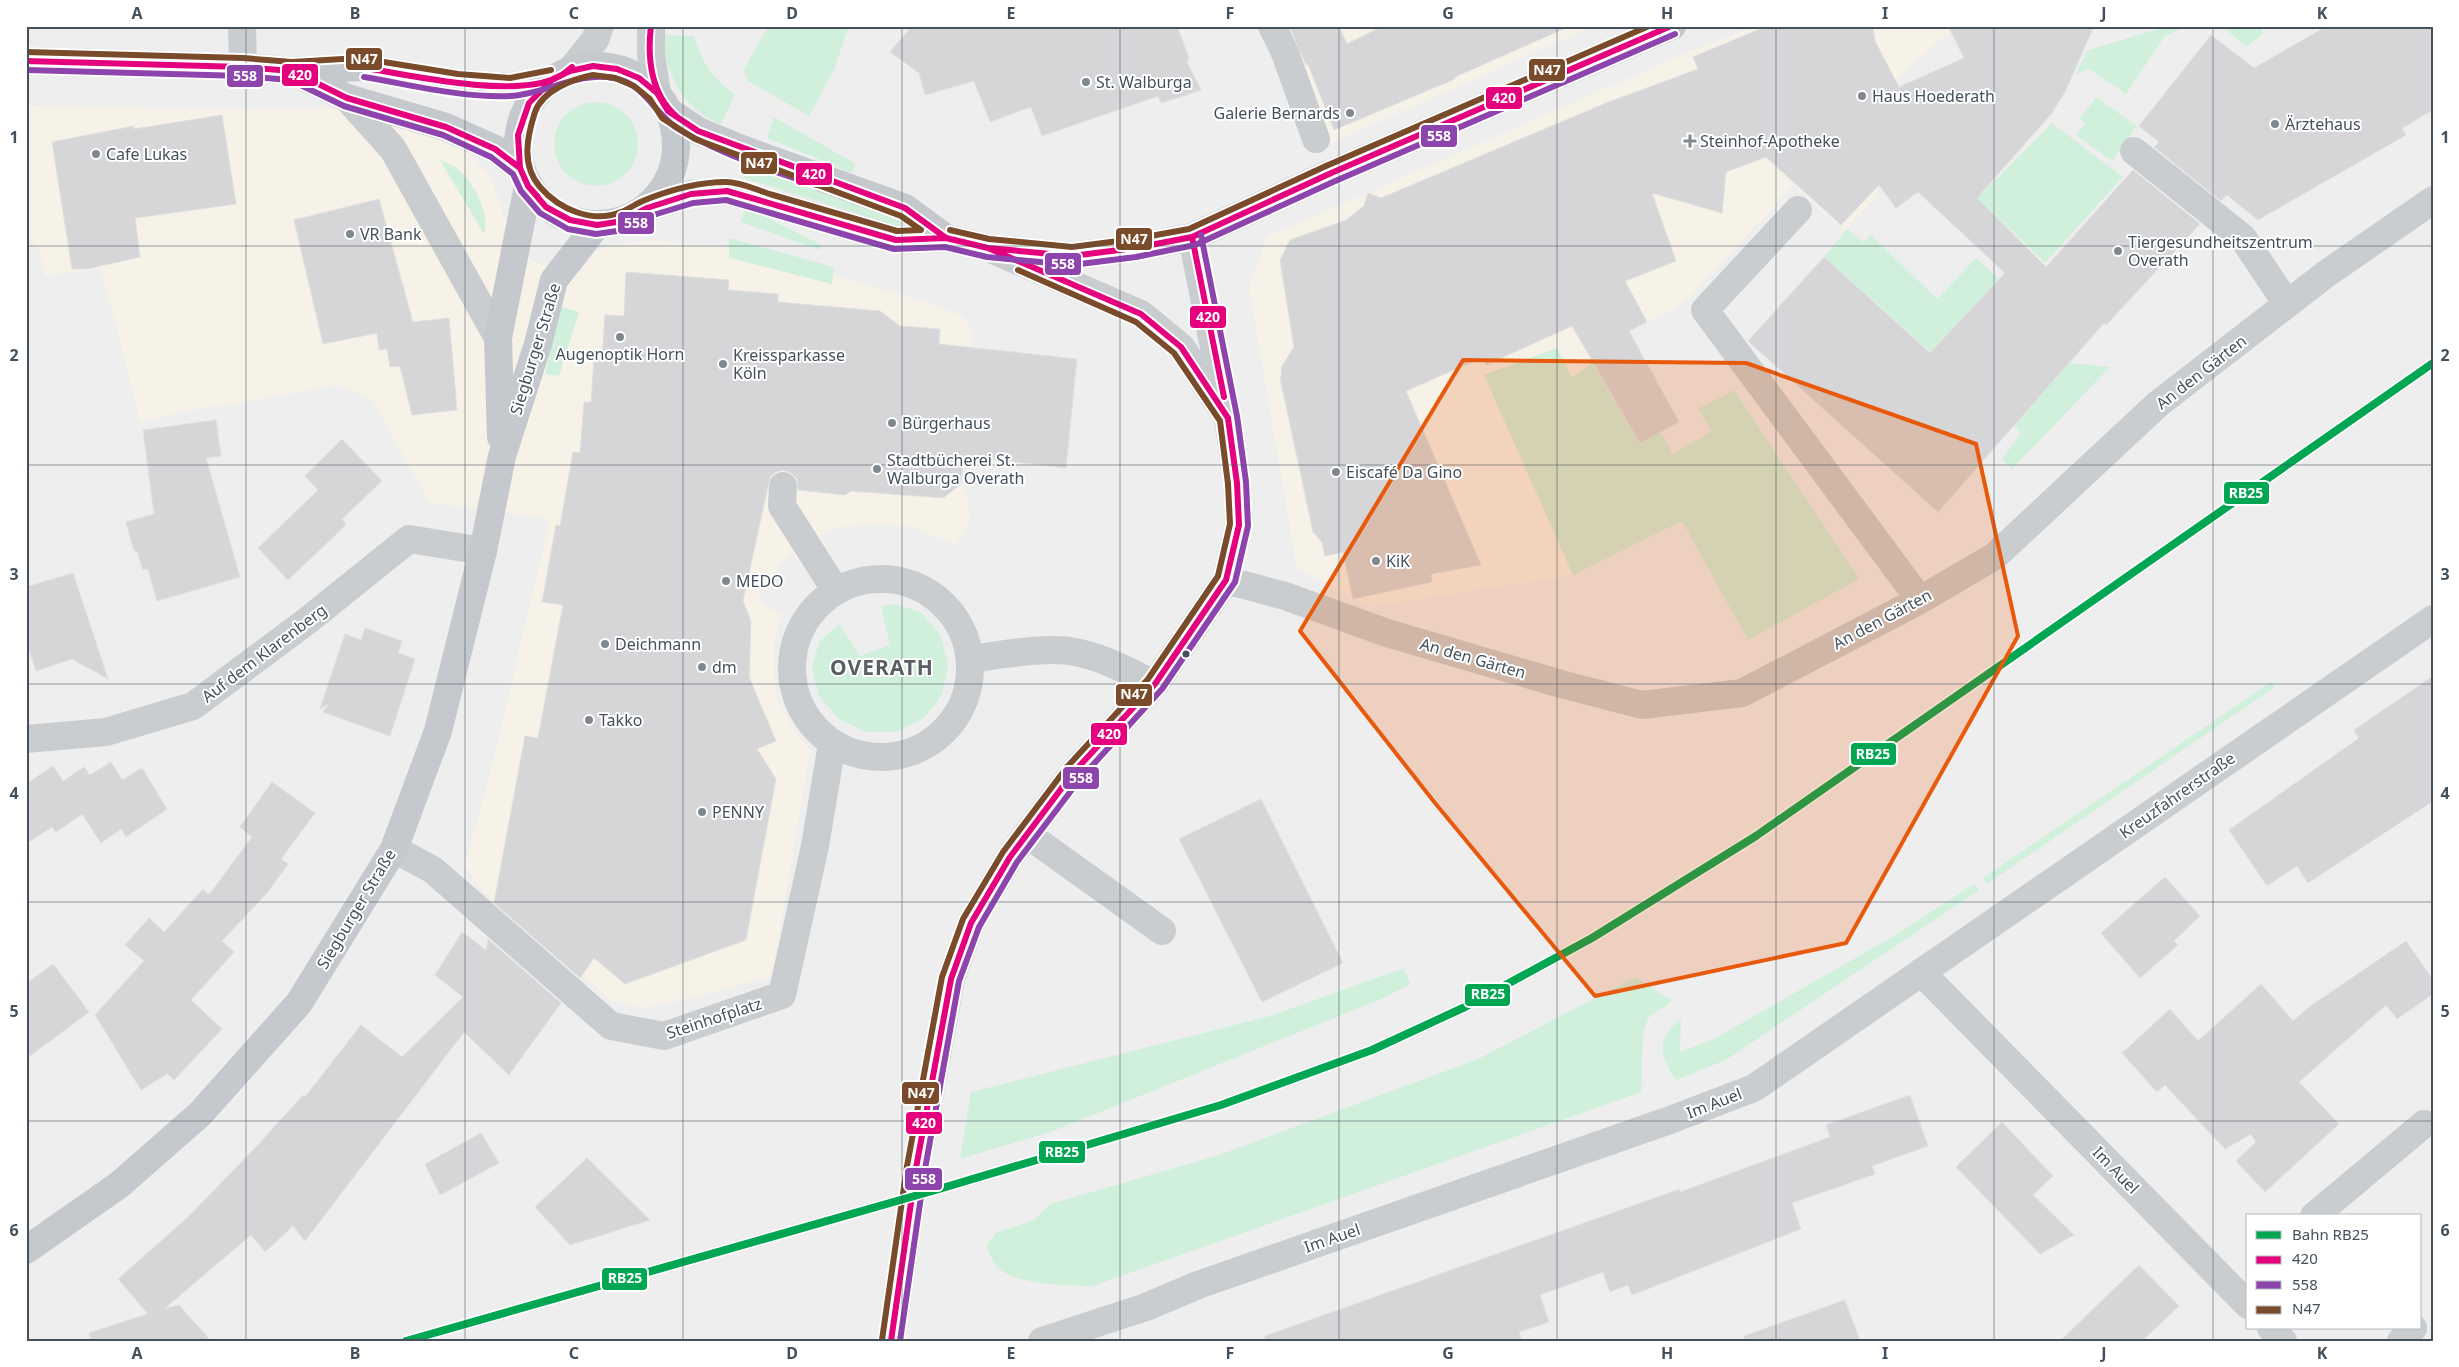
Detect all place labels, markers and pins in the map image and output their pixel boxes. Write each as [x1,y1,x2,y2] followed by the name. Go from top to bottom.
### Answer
[1096,71,1192,93] place label: St. Walburga
[1080,76,1092,88] marker: St. Walburga
[1872,85,1995,107] place label: Haus Hoederath
[1856,90,1868,102] marker: Haus Hoederath
[1214,102,1340,124] place label: Galerie Bernards
[1344,107,1356,119] marker: Galerie Bernards
[2285,113,2361,135] place label: Ärztehaus
[2269,118,2281,130] marker: Ärztehaus
[1700,130,1840,152] place label: Steinhof-Apotheke
[1684,135,1696,147] marker: Steinhof-Apotheke
[106,143,187,165] place label: Cafe Lukas
[90,148,102,160] marker: Cafe Lukas
[360,223,422,245] place label: VR Bank
[344,228,356,240] marker: VR Bank
[2128,231,2313,271] place label: Tiergesundheitszentrum Overath
[2112,245,2124,257] marker: Tiergesundheitszentrum Overath
[614,331,626,343] marker: Augenoptik Horn
[555,343,685,365] place label: Augenoptik Horn
[733,344,845,384] place label: Kreissparkasse Köln
[717,358,729,370] marker: Kreissparkasse Köln
[902,412,991,434] place label: Bürgerhaus
[886,417,898,429] marker: Bürgerhaus
[887,449,1024,489] place label: Stadtbücherei St. Walburga Overath
[1346,461,1462,483] place label: Eiscafé Da Gino
[871,463,883,475] marker: Stadtbücherei St. Walburga Overath
[1330,466,1342,478] marker: Eiscafé Da Gino
[1386,550,1410,572] place label: KiK
[1370,555,1382,567] marker: KiK
[736,570,784,592] place label: MEDO
[720,575,732,587] marker: MEDO
[615,633,701,655] place label: Deichmann
[599,638,611,650] marker: Deichmann
[1181,649,1191,659] unlabelled marker
[712,656,737,678] place label: dm
[696,661,708,673] marker: dm
[599,709,642,731] place label: Takko
[583,714,595,726] marker: Takko
[712,801,765,823] place label: PENNY
[696,806,708,818] marker: PENNY

